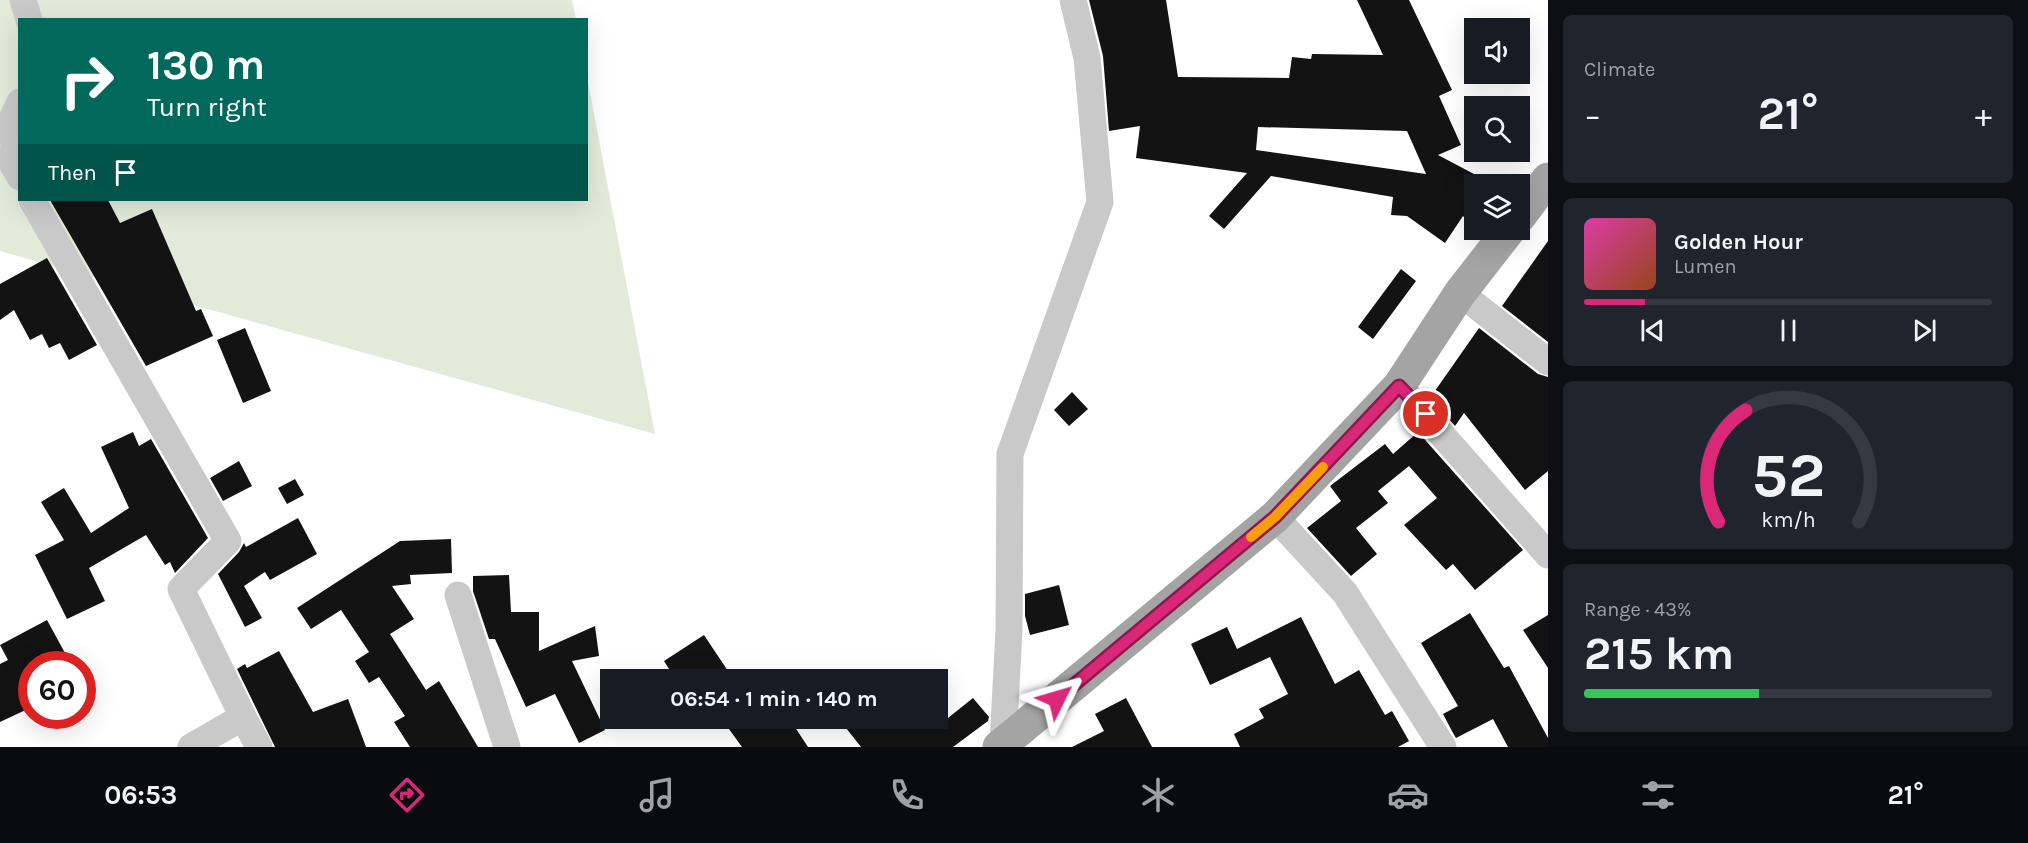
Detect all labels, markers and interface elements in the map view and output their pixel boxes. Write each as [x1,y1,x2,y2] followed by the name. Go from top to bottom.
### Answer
[1464,18,1530,240] map controls
[1464,18,1530,84] button: sound
[147,40,265,90] text: 130 m
[48,42,126,120] icon: right
[1584,58,1655,81] text: Climate
[1758,88,1818,140] text: 21°
[147,91,267,123] text: Turn right
[1464,96,1530,162] button: search
[1584,96,1601,134] text: −
[1975,96,1992,134] text: +
[109,156,142,189] icon: arrive
[48,160,97,186] text: Then
[1464,174,1530,240] button: layers
[1674,229,1803,255] text: Golden Hour
[1674,255,1737,278] text: Lumen
[1636,314,1669,347] icon: previous
[1772,314,1805,347] icon: pause
[1908,314,1941,347] icon: next
[1400,388,1451,439] pin
[1409,397,1442,430] icon: arrive
[1751,439,1825,512] text: 52
[1761,507,1815,532] text: km/h
[1584,598,1691,621] text: Range · 43%
[1584,628,1734,680] text: 215 km
[18,651,96,729] speed limit sign: 60
[1025,667,1089,731] position arrow
[670,686,878,712] text: 06:54 · 1 min · 140 m
[386,774,428,816] icon: directions
[636,774,678,816] icon: music
[886,774,928,816] icon: phone
[1137,774,1179,816] icon: climate
[1387,774,1429,816] icon: car
[1637,774,1679,816] icon: filters
[104,779,177,811] text: 06:53
[1887,779,1924,811] text: 21°

